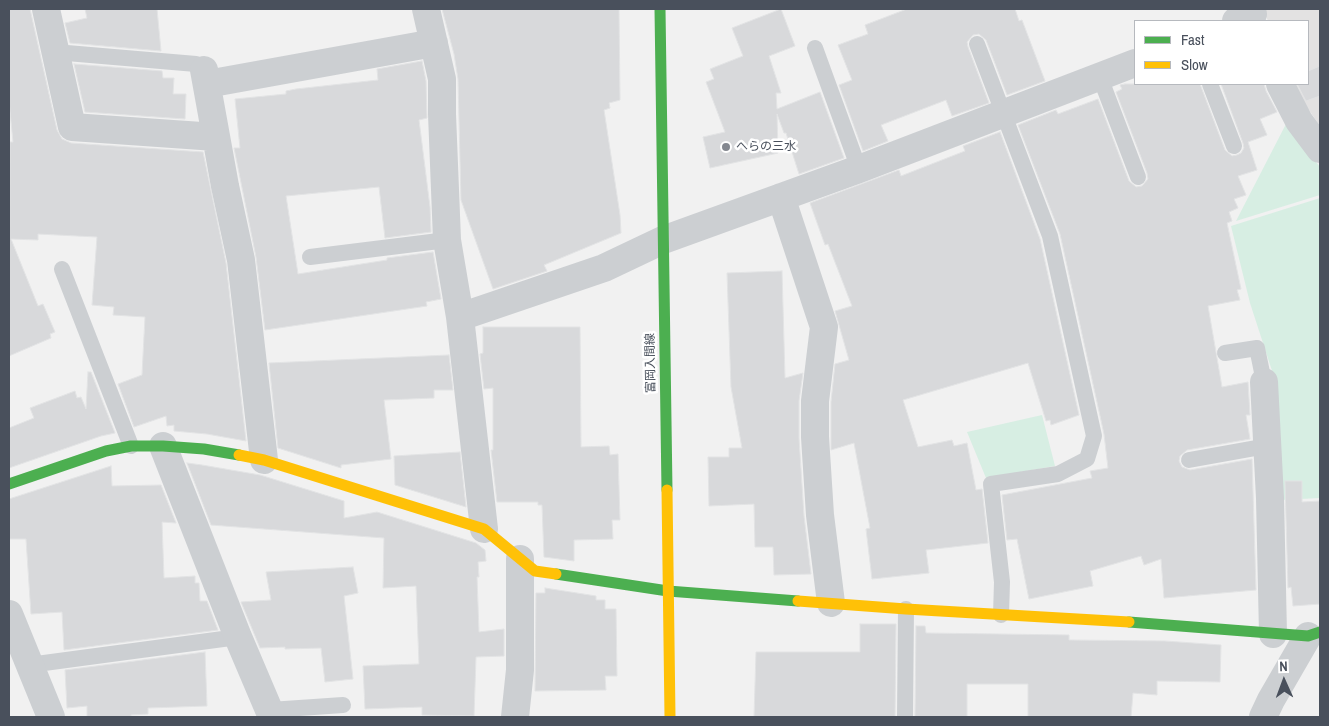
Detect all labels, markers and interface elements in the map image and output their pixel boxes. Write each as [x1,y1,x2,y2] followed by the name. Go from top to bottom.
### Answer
[1134,20,1309,85] legend
[1181,29,1204,50] text: Fast
[1181,54,1208,75] text: Slow
[736,140,796,154] place label: へらの三水
[720,141,732,153] marker: へらの三水
[643,333,659,393] street label: 富岡入間線
[1259,656,1309,706] north arrow
[1279,657,1288,675] text: N

